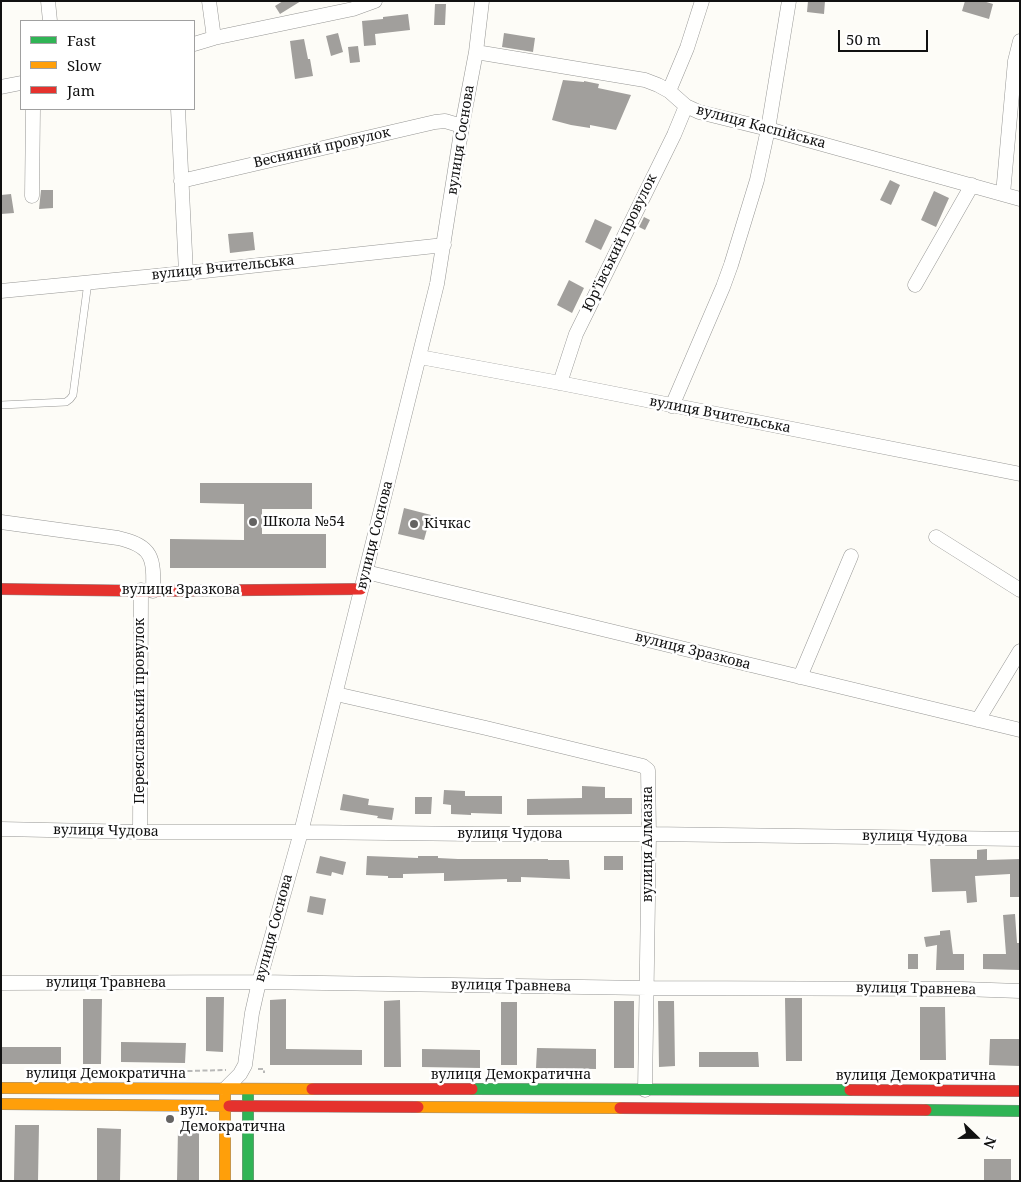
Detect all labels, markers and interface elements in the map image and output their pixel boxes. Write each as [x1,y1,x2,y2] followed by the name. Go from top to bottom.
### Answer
[20,20,195,110] legend
[841,20,931,52] scale bar
[846,29,881,49] text: 50 m
[67,30,96,50] text: Fast
[67,55,101,75] text: Slow
[67,80,95,100] text: Jam
[444,84,478,196] street label: вулиця Соснова
[694,102,828,152] street label: вулиця Каспійська
[252,124,392,172] street label: Весняний провулок
[579,171,661,315] street label: Юр’ївський провулок
[151,252,295,284] street label: вулиця Вчительська
[648,393,792,437] street label: вулиця Вчительська
[353,479,397,591] street label: вулиця Соснова
[263,514,345,530] place label: Школа №54
[247,516,259,528] marker: Школа №54
[424,516,471,532] place label: Кічкас
[408,518,420,530] marker: Кічкас
[122,582,240,598] street label: вулиця Зразкова
[132,618,148,804] street label: Переяславський провулок
[633,629,753,673] street label: вулиця Зразкова
[640,786,656,902] street label: вулиця Алмазна
[53,822,159,840] street label: вулиця Чудова
[457,826,563,842] street label: вулиця Чудова
[862,828,968,846] street label: вулиця Чудова
[251,872,297,984] street label: вулиця Соснова
[46,975,166,991] street label: вулиця Травнева
[451,977,571,995] street label: вулиця Травнева
[856,980,976,998] street label: вулиця Травнева
[26,1066,186,1082] street label: вулиця Демократична
[431,1067,591,1083] street label: вулиця Демократична
[836,1068,996,1084] street label: вулиця Демократична
[180,1103,286,1136] place label: вул. Демократична
[951,1112,1001,1162] north arrow
[164,1113,176,1125] marker: вул. Демократична
[979,1134,1001,1151] text: N

